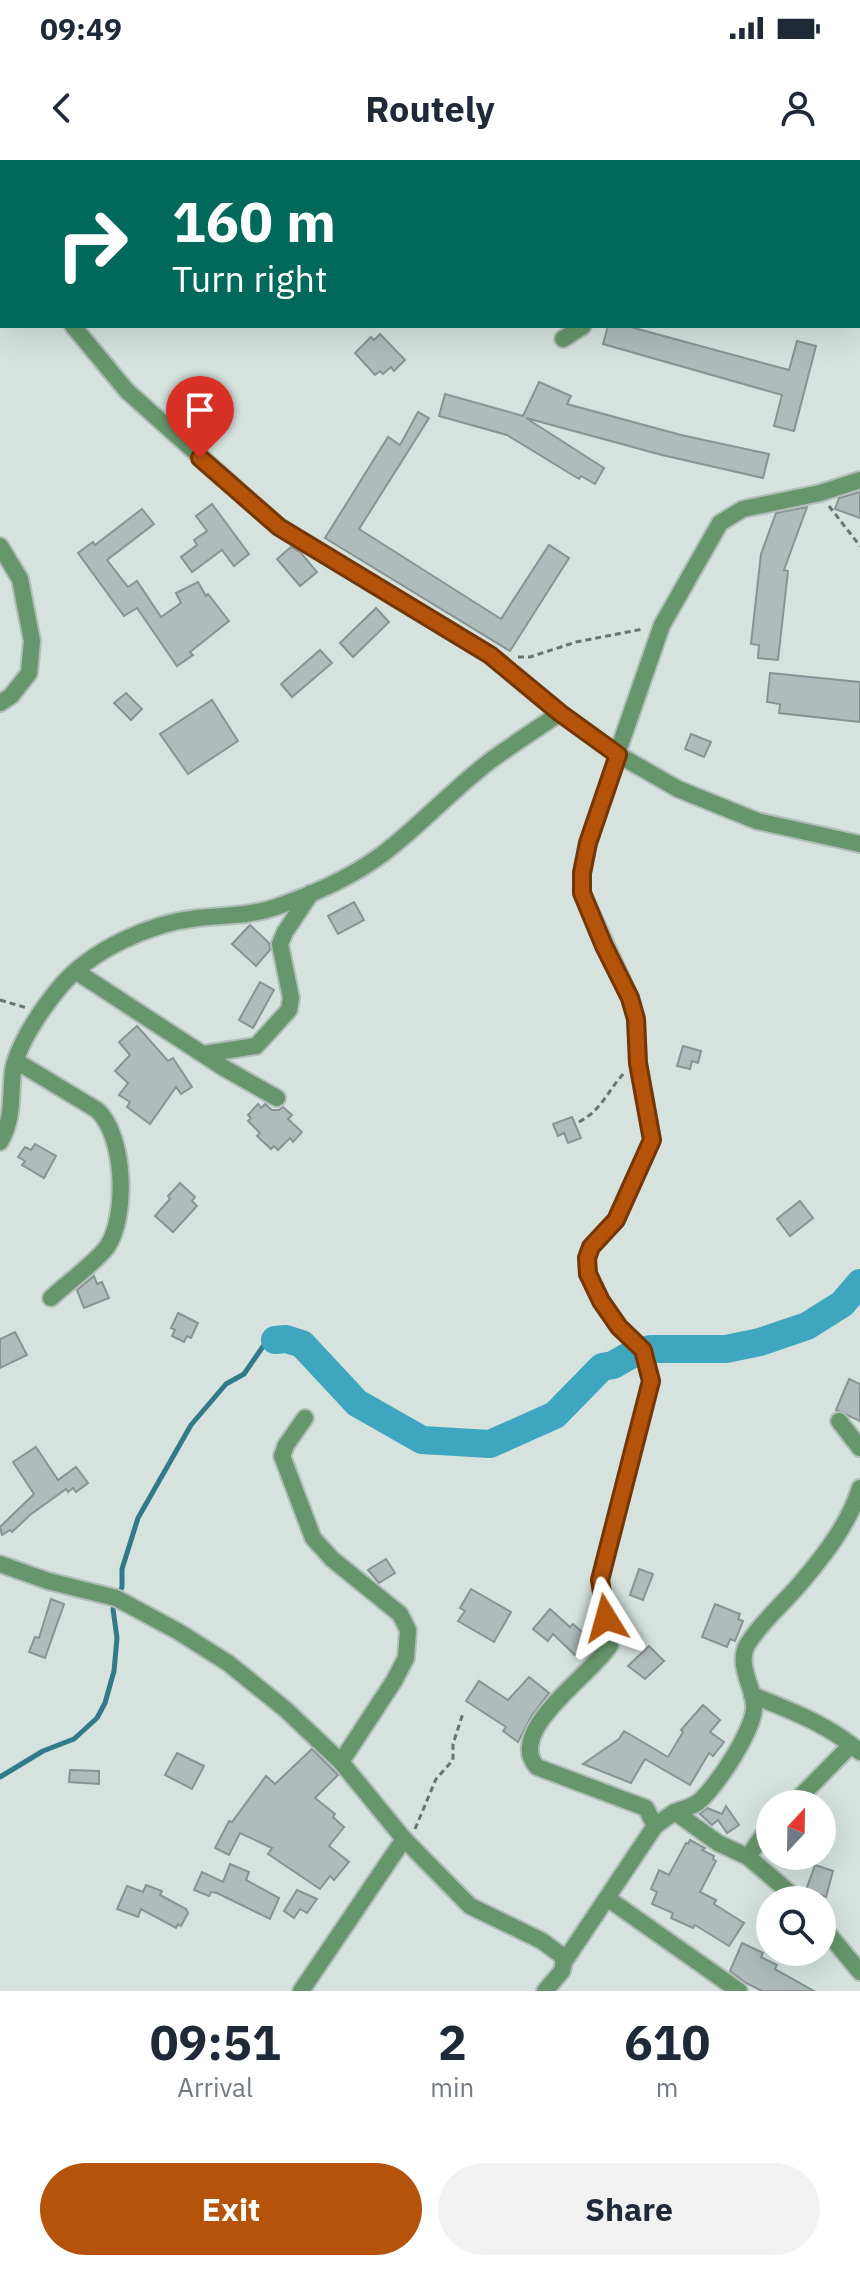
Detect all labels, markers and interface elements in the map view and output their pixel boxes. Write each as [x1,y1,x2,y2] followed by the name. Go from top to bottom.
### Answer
[40,9,122,48] text: 09:49
[365,85,495,132] text: Routely
[40,86,84,130] icon: back
[776,86,820,130] icon: person
[172,185,336,257] text: 160 m
[40,192,144,296] icon: right
[172,255,328,302] text: Turn right
[166,376,234,458] pin
[178,388,222,432] icon: arrive
[564,1576,648,1660] position arrow
[756,1790,836,1870] north arrow
[756,1790,836,1966] map controls
[756,1886,836,1966] button: search
[150,2011,281,2073] text: 09:51
[438,2011,467,2073] text: 2
[624,2011,710,2073] text: 610
[177,2070,253,2104] text: Arrival
[430,2070,474,2104] text: min
[656,2070,678,2104] text: m
[40,2163,422,2255] button: Exit
[438,2163,820,2255] button: Share

